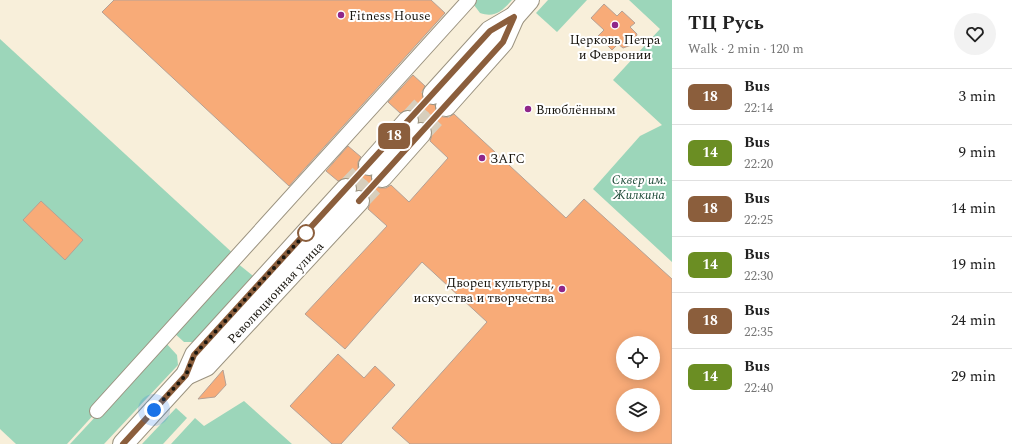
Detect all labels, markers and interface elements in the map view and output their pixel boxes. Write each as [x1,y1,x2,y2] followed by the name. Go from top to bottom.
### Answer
[349,6,431,26] place label: Fitness House
[688,9,764,38] text: ТЦ Русь
[336,10,346,20] marker: Fitness House
[954,13,996,55] button: heart
[610,20,620,30] marker: Церковь Петра и Февронии
[570,30,661,65] place label: Церковь Петра и Февронии
[688,39,804,59] text: Walk · 2 min · 120 m
[744,75,770,98] text: Bus
[958,85,996,108] text: 3 min
[702,86,718,107] text: 18
[744,98,773,118] text: 22:14
[536,100,616,120] place label: Влюблённым
[523,104,533,114] marker: Влюблённым
[376,123,412,149] line badge: 18
[386,125,402,146] text: 18
[744,131,770,154] text: Bus
[958,141,996,164] text: 9 min
[702,142,718,163] text: 14
[490,149,525,169] place label: ЗАГС
[477,153,487,163] marker: ЗАГС
[744,154,773,174] text: 22:20
[612,170,666,205] park label: Сквер им. Жилкина
[744,187,770,210] text: Bus
[951,197,996,220] text: 14 min
[702,198,718,219] text: 18
[744,210,773,230] text: 22:25
[297,224,315,242] unlabelled marker
[223,237,329,348] street label: Революционная улица
[744,243,770,266] text: Bus
[951,253,996,276] text: 19 min
[702,254,718,275] text: 14
[744,266,773,286] text: 22:30
[414,273,555,308] place label: Дворец культуры, искусства и творчества
[557,284,567,294] marker: Дворец культуры, искусства и творчества
[744,299,770,322] text: Bus
[951,309,996,332] text: 24 min
[702,310,718,331] text: 18
[744,322,773,342] text: 22:35
[616,336,660,432] map controls
[616,336,660,380] button: locate
[744,355,770,378] text: Bus
[951,365,996,388] text: 29 min
[702,366,718,387] text: 14
[744,378,773,398] text: 22:40
[616,388,660,432] button: layers
[144,400,164,420] your location

